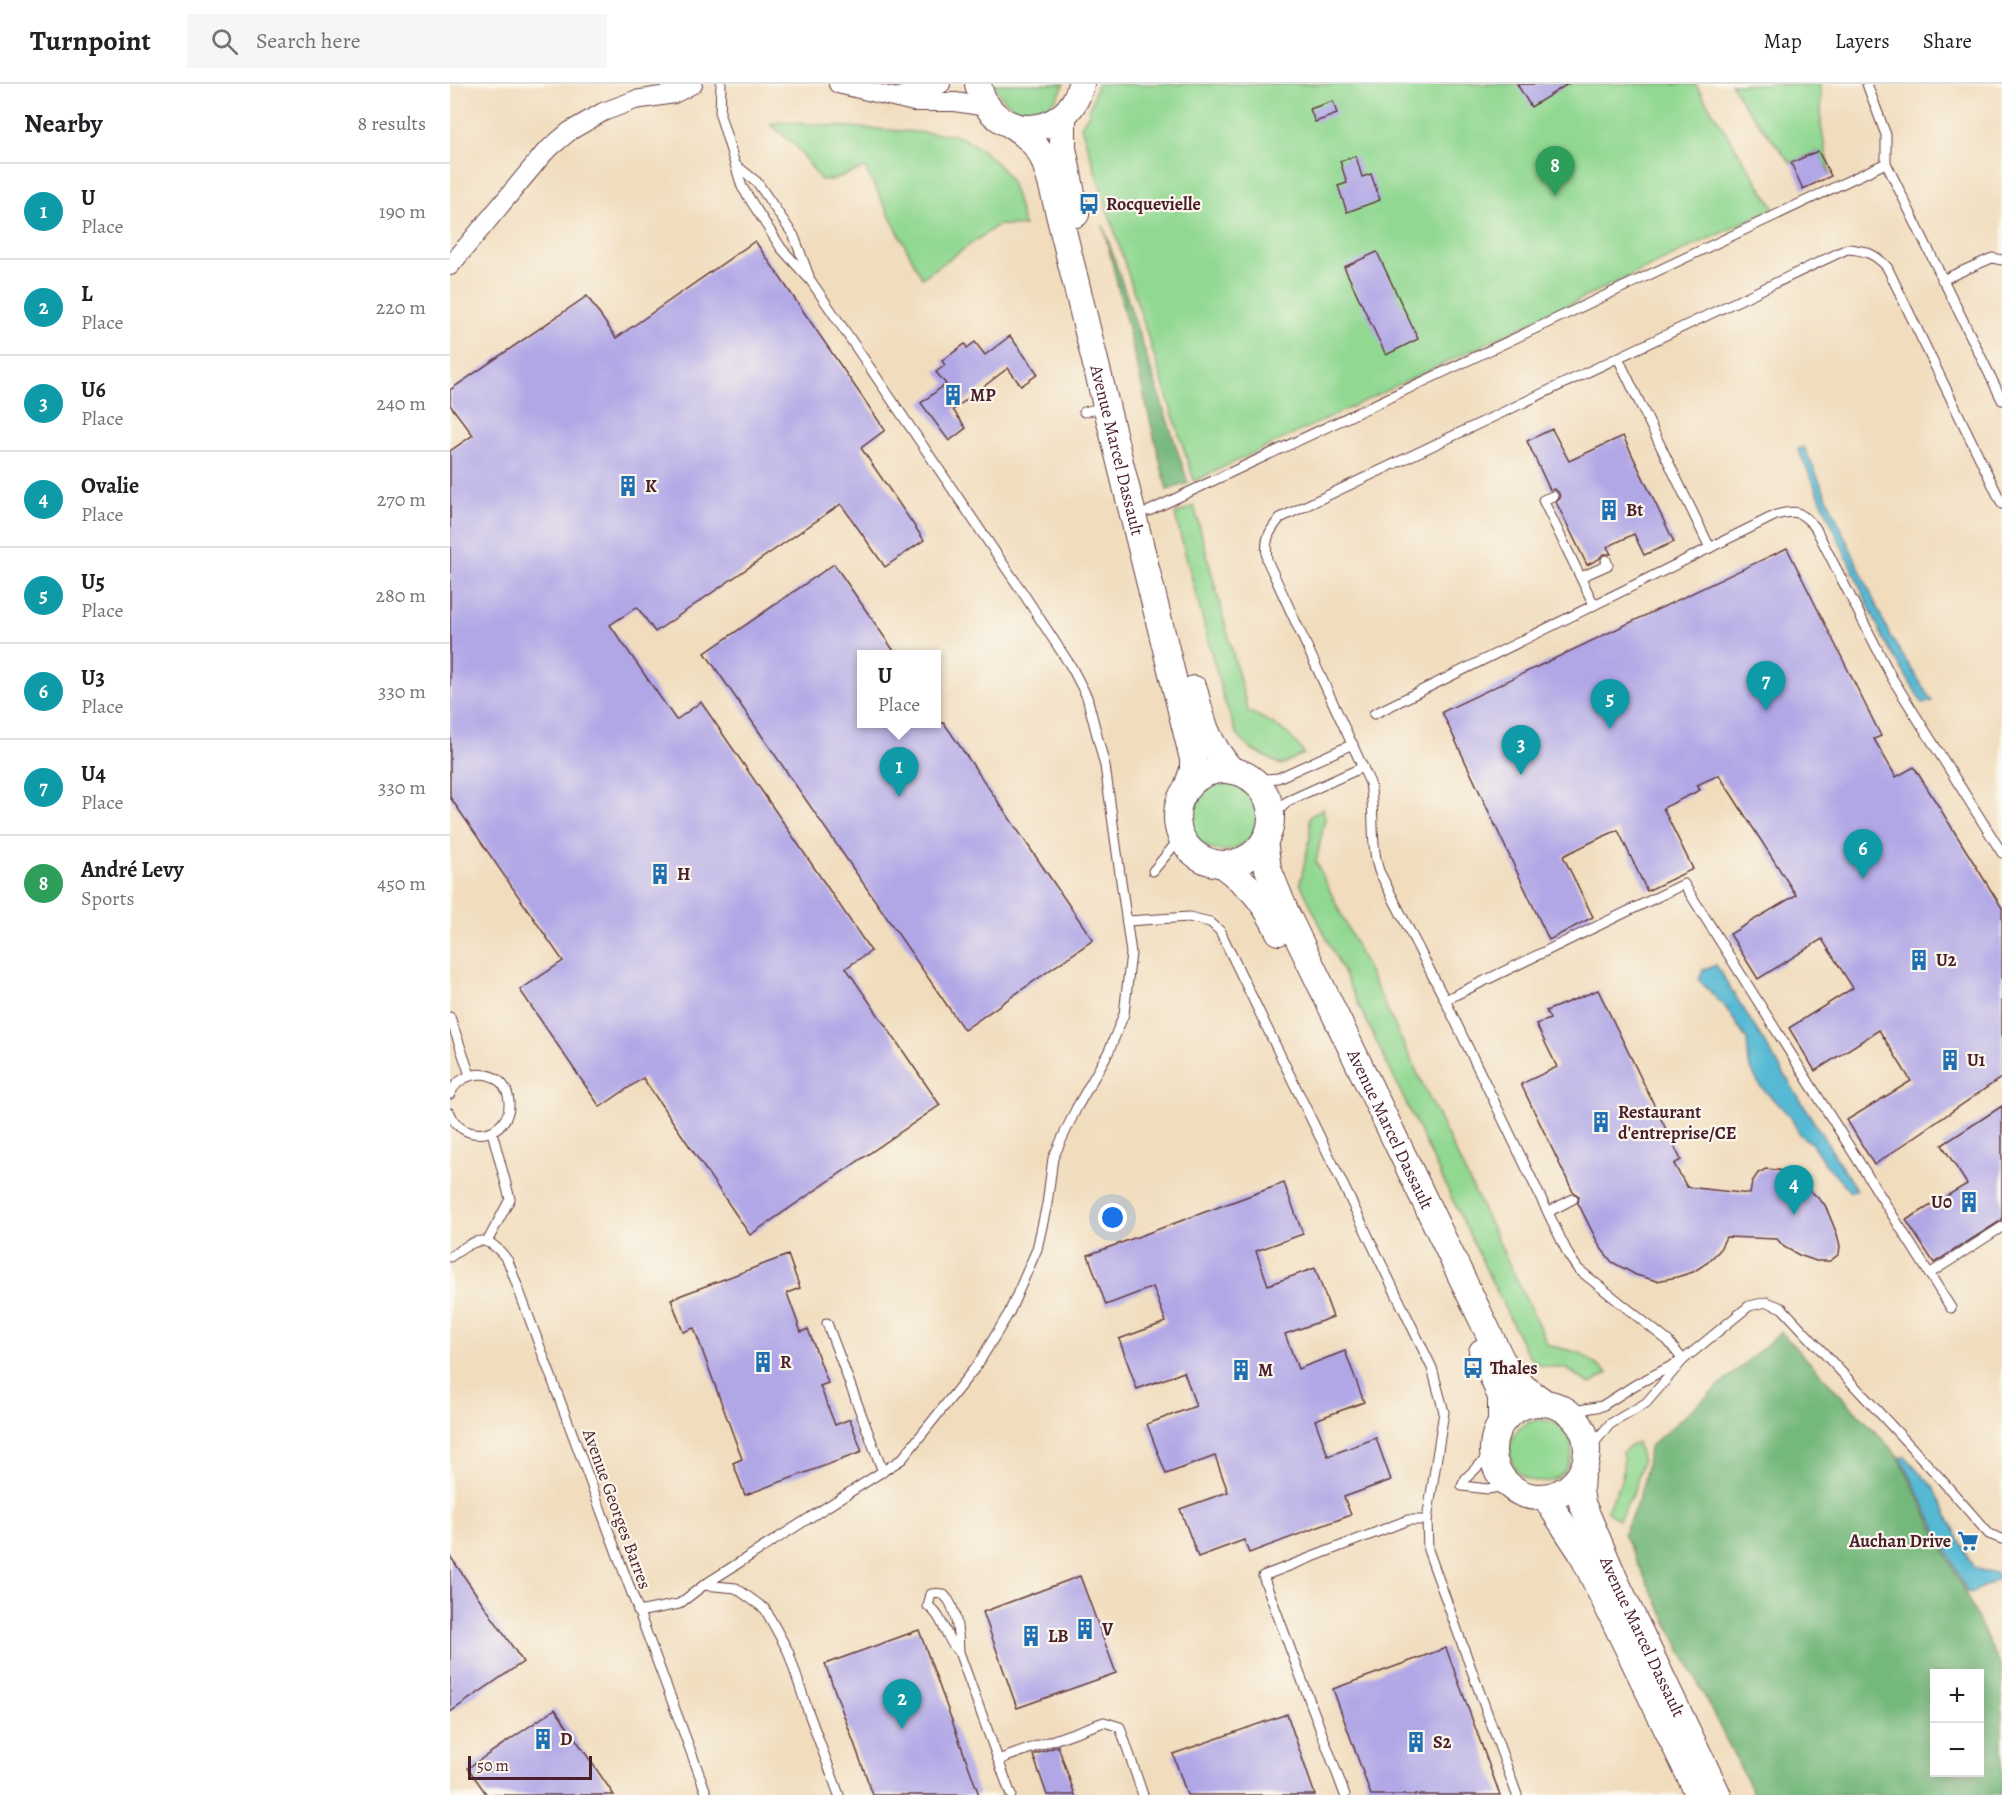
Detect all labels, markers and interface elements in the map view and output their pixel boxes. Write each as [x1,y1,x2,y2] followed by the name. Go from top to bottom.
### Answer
[187,14,607,68] search box
[30,22,151,60] text: Turnpoint
[208,25,241,58] icon: search
[256,26,361,56] text: Search here
[1763,27,1802,55] text: Map
[1835,27,1890,55] text: Layers
[1923,27,1972,55] text: Share
[24,106,103,141] text: Nearby
[358,110,426,137] text: 8 results
[1536,147,1574,196] pin: 8
[81,183,95,213] text: U
[1077,192,1101,216] bus stop icon: Rocquevielle
[1106,192,1201,216] place label: Rocquevielle
[40,198,47,225] text: 1
[379,198,426,225] text: 190 m
[81,213,123,240] text: Place
[81,279,93,309] text: L
[39,294,48,321] text: 2
[376,294,426,321] text: 220 m
[81,309,123,336] text: Place
[1084,361,1150,538] street label: Avenue Marcel Dassault
[81,375,106,405] text: U6
[941,383,965,407] building icon: MP
[970,383,996,407] place label: MP
[39,390,48,417] text: 3
[376,390,426,417] text: 240 m
[81,405,123,432] text: Place
[81,471,139,501] text: Ovalie
[616,474,640,498] building icon: K
[645,474,657,498] place label: K
[39,486,48,513] text: 4
[377,486,426,513] text: 270 m
[1597,498,1621,522] building icon: Bt
[1626,498,1643,522] place label: Bt
[81,501,123,528] text: Place
[81,567,105,597] text: U5
[39,582,48,609] text: 5
[376,582,426,609] text: 280 m
[81,597,123,624] text: Place
[857,650,941,728] popup
[878,661,892,691] text: U
[1746,662,1786,711] pin: 7
[81,663,105,693] text: U3
[39,678,48,705] text: 6
[378,678,426,705] text: 330 m
[1590,680,1630,729] pin: 5
[878,691,920,718] text: Place
[81,693,123,720] text: Place
[1502,726,1540,775] pin: 3
[880,748,918,797] pin: 1
[81,759,106,789] text: U4
[39,774,48,801] text: 7
[378,774,426,801] text: 330 m
[81,789,123,816] text: Place
[1844,830,1882,879] pin: 6
[81,855,184,885] text: André Levy
[648,862,672,886] building icon: H
[677,862,690,886] place label: H
[39,870,48,897] text: 8
[377,870,426,897] text: 450 m
[81,885,134,912] text: Sports
[1907,948,1931,972] building icon: U2
[1936,948,1957,972] place label: U2
[1341,1044,1439,1213] street label: Avenue Marcel Dassault
[1938,1048,1962,1072] building icon: U1
[1967,1048,1986,1072] place label: U1
[1618,1100,1737,1145] place label: Restaurant d'entreprise/CE
[1589,1110,1613,1134] building icon: Restaurant d'entreprise/CE
[1774,1166,1814,1215] pin: 4
[1931,1190,1952,1214] place label: U0
[1957,1190,1981,1214] building icon: U0
[1098,1203,1127,1232] your location
[751,1350,775,1374] building icon: R
[780,1350,792,1374] place label: R
[1461,1356,1485,1380] bus stop icon: Thales
[1490,1356,1538,1380] place label: Thales
[1229,1358,1253,1382] building icon: M
[1258,1358,1273,1382] place label: M
[577,1425,657,1592] street label: Avenue Georges Barres
[1848,1529,1951,1553] place label: Auchan Drive
[1956,1529,1980,1553] supermarket icon: Auchan Drive
[1594,1552,1691,1721] street label: Avenue Marcel Dassault
[1073,1617,1097,1641] building icon: V
[1101,1617,1114,1641] place label: V
[1019,1624,1043,1648] building icon: LB
[1048,1624,1069,1648] place label: LB
[1930,1669,1984,1777] map controls
[1930,1669,1984,1723] button: +
[882,1680,922,1729] pin: 2
[1930,1723,1984,1777] button: −
[531,1727,555,1751] building icon: D
[560,1727,573,1751] place label: D
[1404,1730,1428,1754] building icon: S2
[1433,1730,1452,1754] place label: S2
[468,1753,592,1780] scale bar
[477,1755,509,1777] text: 50 m

